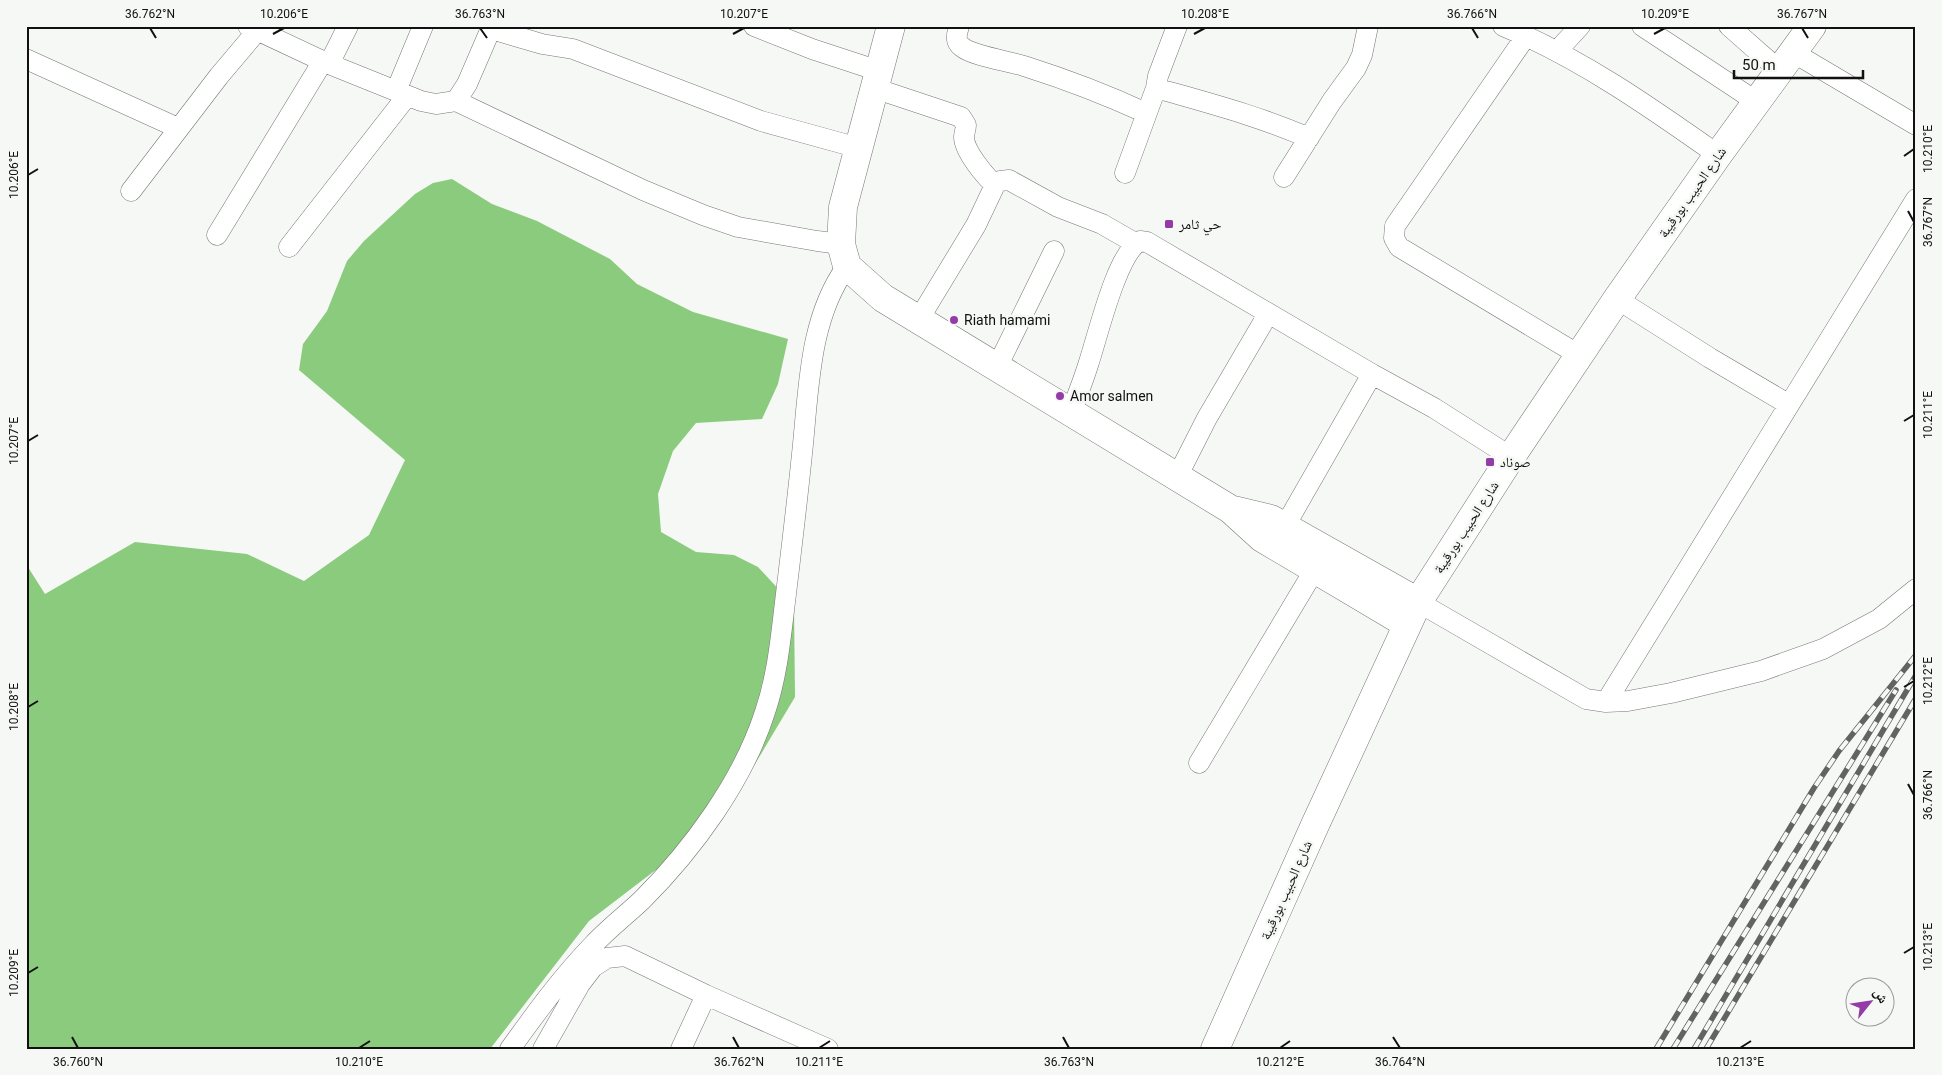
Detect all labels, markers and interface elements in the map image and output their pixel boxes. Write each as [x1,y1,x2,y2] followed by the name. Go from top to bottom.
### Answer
[125,7,175,21] text: 36.762°N
[260,7,308,21] text: 10.206°E
[455,7,505,21] text: 36.763°N
[720,7,768,21] text: 10.207°E
[1181,7,1229,21] text: 10.208°E
[1447,7,1497,21] text: 36.766°N
[1641,7,1689,21] text: 10.209°E
[1777,7,1827,21] text: 36.767°N
[1734,48,1863,80] scale bar
[1742,56,1776,74] text: 50 m
[1921,125,1935,173] text: 10.210°E
[1655,144,1731,242] street label: شارع الحبيب بورقيبة
[7,151,21,199] text: 10.206°E
[1921,197,1935,247] text: 36.767°N
[1178,216,1221,236] place label: حي ثامر
[1163,218,1175,230] marker: حي ثامر
[964,312,1050,328] place label: Riath hamami
[948,314,960,326] marker: Riath hamami
[1070,388,1153,404] place label: Amor salmen
[1054,390,1066,402] marker: Amor salmen
[1921,391,1935,439] text: 10.211°E
[7,417,21,465] text: 10.207°E
[1500,454,1531,471] place label: صوناد
[1484,456,1496,468] marker: صوناد
[1430,478,1503,577] street label: شارع الحبيب بورقيبة
[1921,657,1935,705] text: 10.212°E
[7,683,21,731] text: 10.208°E
[1921,770,1935,820] text: 36.766°N
[1257,838,1317,943] street label: شارع الحبيب بورقيبة
[1921,923,1935,971] text: 10.213°E
[7,949,21,997] text: 10.209°E
[1844,978,1894,1028] north arrow
[1870,985,1892,1007] text: ش
[53,1055,103,1069] text: 36.760°N
[335,1055,383,1069] text: 10.210°E
[714,1055,764,1069] text: 36.762°N
[795,1055,843,1069] text: 10.211°E
[1044,1055,1094,1069] text: 36.763°N
[1256,1055,1304,1069] text: 10.212°E
[1375,1055,1425,1069] text: 36.764°N
[1716,1055,1764,1069] text: 10.213°E

